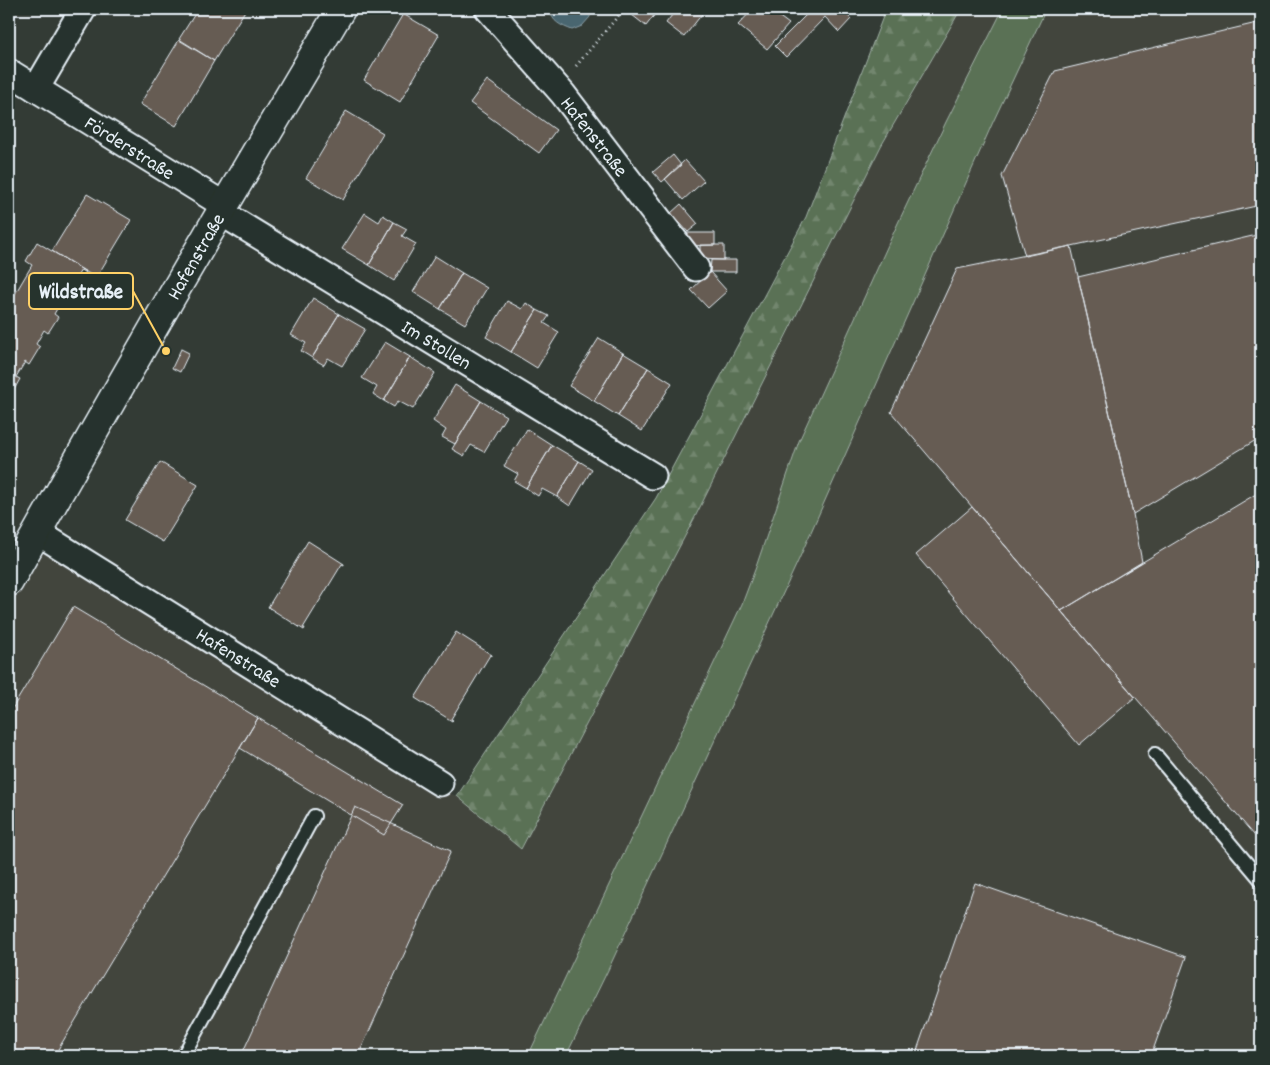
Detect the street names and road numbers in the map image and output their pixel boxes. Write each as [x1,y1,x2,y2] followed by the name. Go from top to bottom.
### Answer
[552,92,633,184] street label: Hafenstraße
[78,111,179,188] street label: Förderstraße
[162,209,234,306] street label: Hafenstraße
[395,315,476,378] street label: Im Stollen
[189,622,286,697] street label: Hafenstraße

